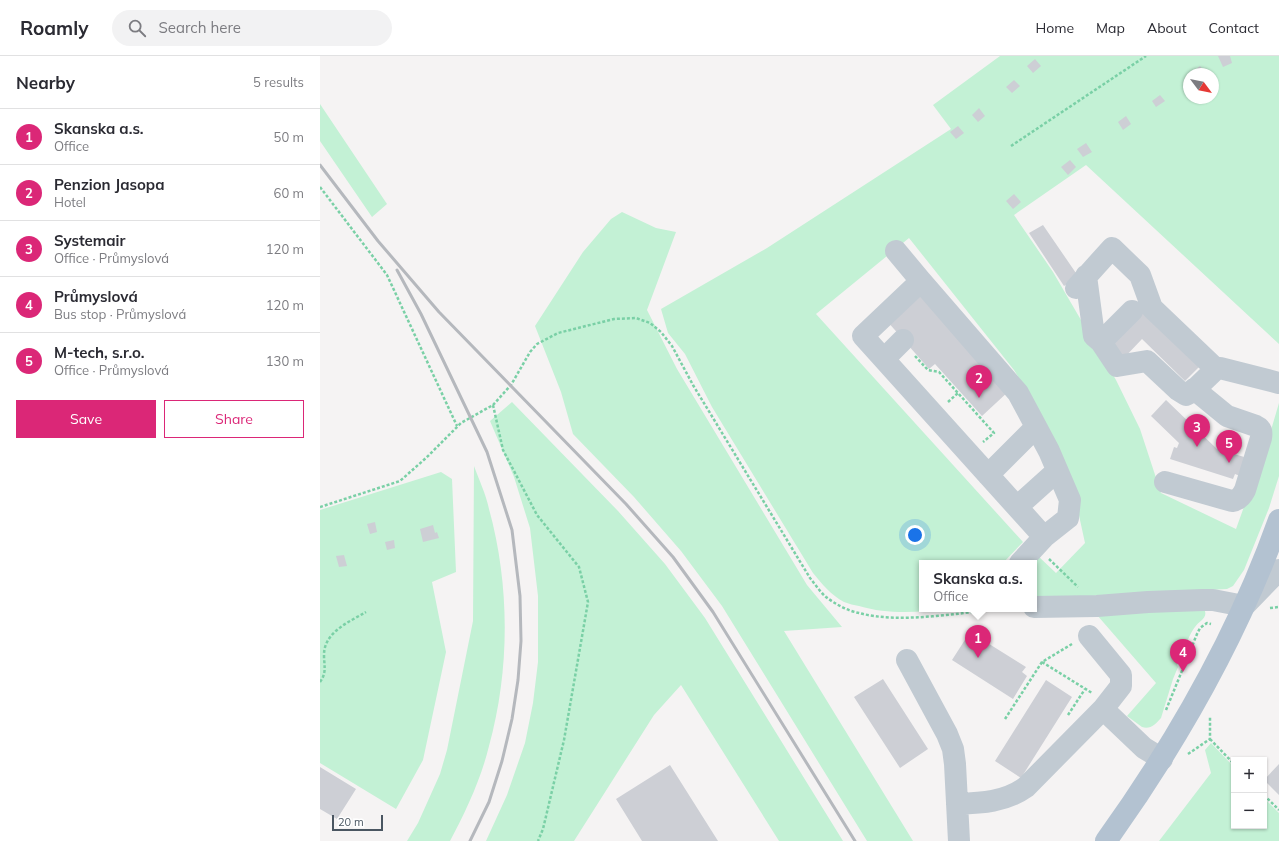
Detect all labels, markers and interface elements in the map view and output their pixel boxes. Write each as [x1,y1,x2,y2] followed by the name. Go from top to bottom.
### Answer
[112,10,392,46] search box
[20,16,88,40] text: Roamly
[126,17,148,39] icon: search
[158,18,241,37] text: Search here
[1035,19,1074,37] text: Home
[1096,19,1125,37] text: Map
[1147,19,1187,37] text: About
[1209,19,1259,37] text: Contact
[1183,68,1219,104] north arrow
[16,72,75,93] text: Nearby
[253,74,304,90] text: 5 results
[54,119,144,138] text: Skanska a.s.
[25,129,33,145] text: 1
[274,129,304,145] text: 50 m
[54,138,89,154] text: Office
[54,175,164,194] text: Penzion Jasopa
[25,185,33,201] text: 2
[274,185,304,201] text: 60 m
[54,194,86,210] text: Hotel
[54,231,125,250] text: Systemair
[25,241,33,257] text: 3
[266,241,304,257] text: 120 m
[54,250,169,266] text: Office · Průmyslová
[54,287,138,306] text: Průmyslová
[25,297,33,313] text: 4
[266,297,304,313] text: 120 m
[54,306,186,322] text: Bus stop · Průmyslová
[54,343,144,362] text: M-tech, s.r.o.
[25,353,33,369] text: 5
[266,353,304,369] text: 130 m
[54,362,169,378] text: Office · Průmyslová
[966,365,992,398] pin: 2
[16,400,156,438] button: Save
[164,400,304,438] button: Share
[1184,414,1210,447] pin: 3
[1216,430,1242,463] pin: 5
[905,525,925,545] your location
[919,560,1037,612] popup
[933,569,1023,588] text: Skanska a.s.
[933,588,968,604] text: Office
[965,625,991,658] pin: 1
[1170,639,1196,672] pin: 4
[1231,757,1267,829] map controls
[1231,757,1267,793] button: +
[1231,793,1267,829] button: −
[332,813,383,832] scale bar
[338,815,364,829] text: 20 m

